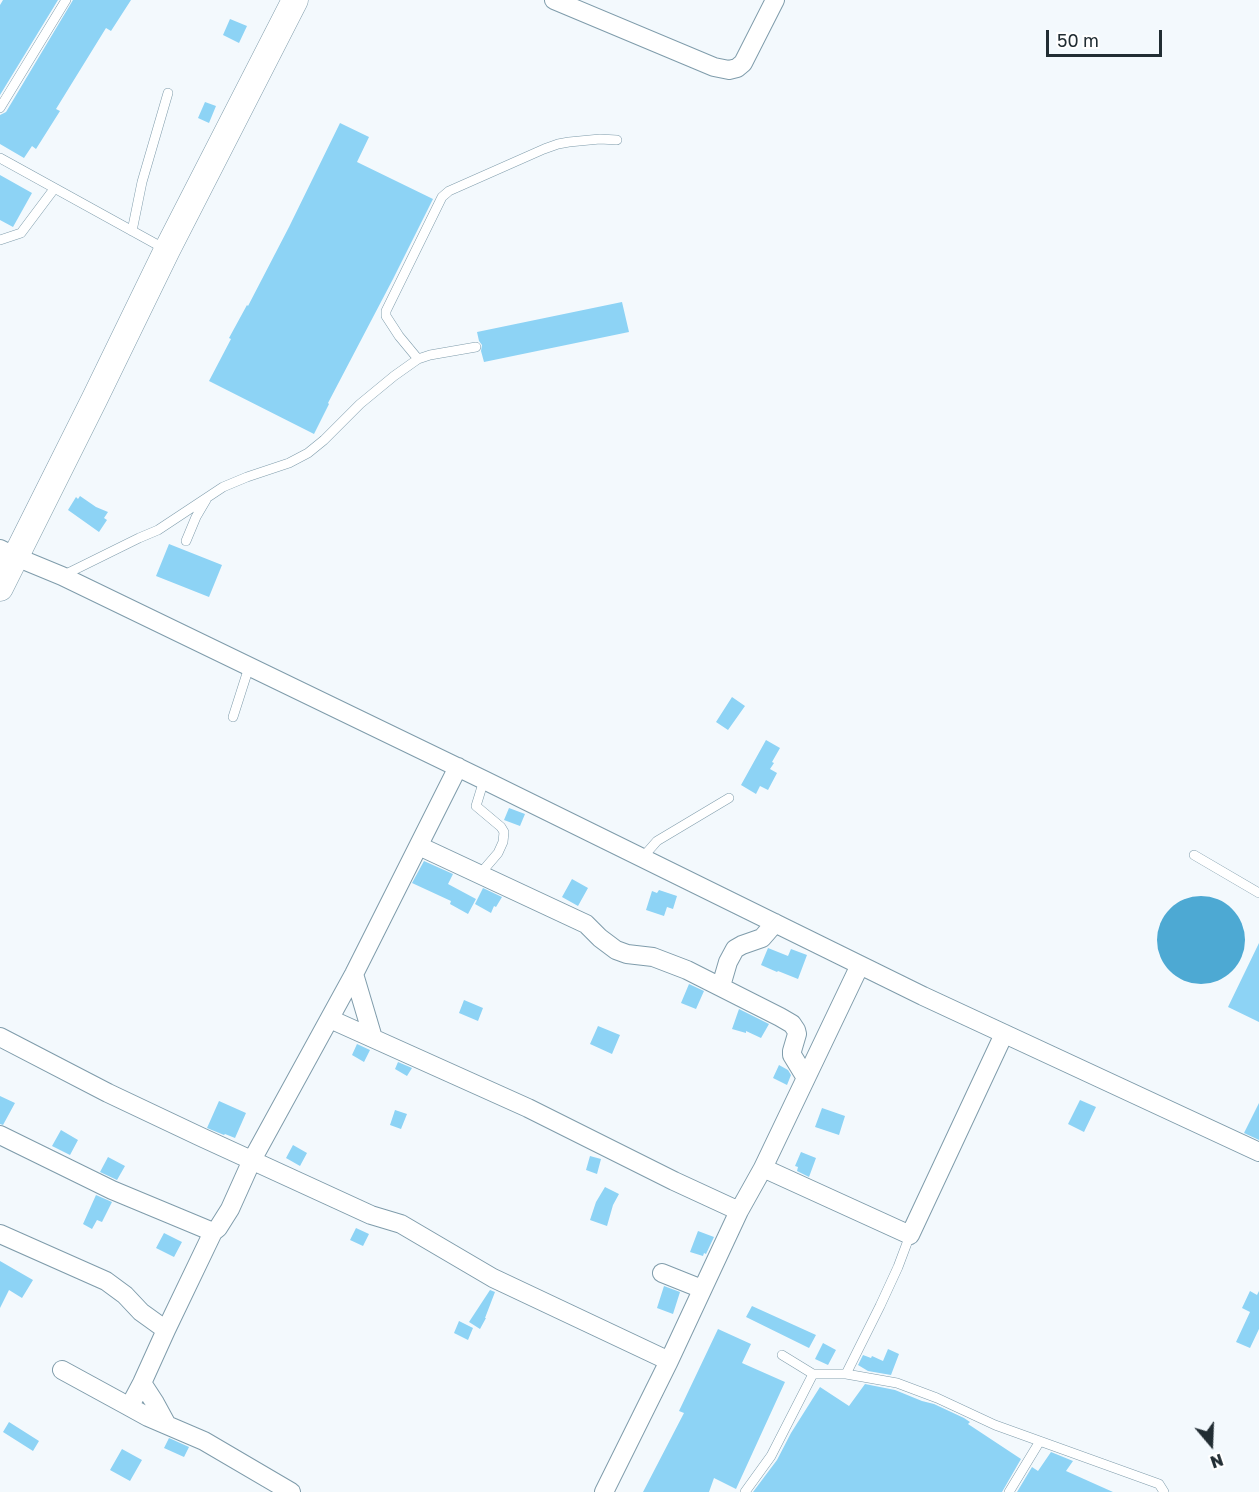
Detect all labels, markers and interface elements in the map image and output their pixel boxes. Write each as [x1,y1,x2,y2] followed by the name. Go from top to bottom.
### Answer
[1049,18,1164,56] scale bar
[1057,29,1099,51] text: 50 m
[1181,1414,1241,1474] north arrow
[1208,1450,1226,1472] text: N

